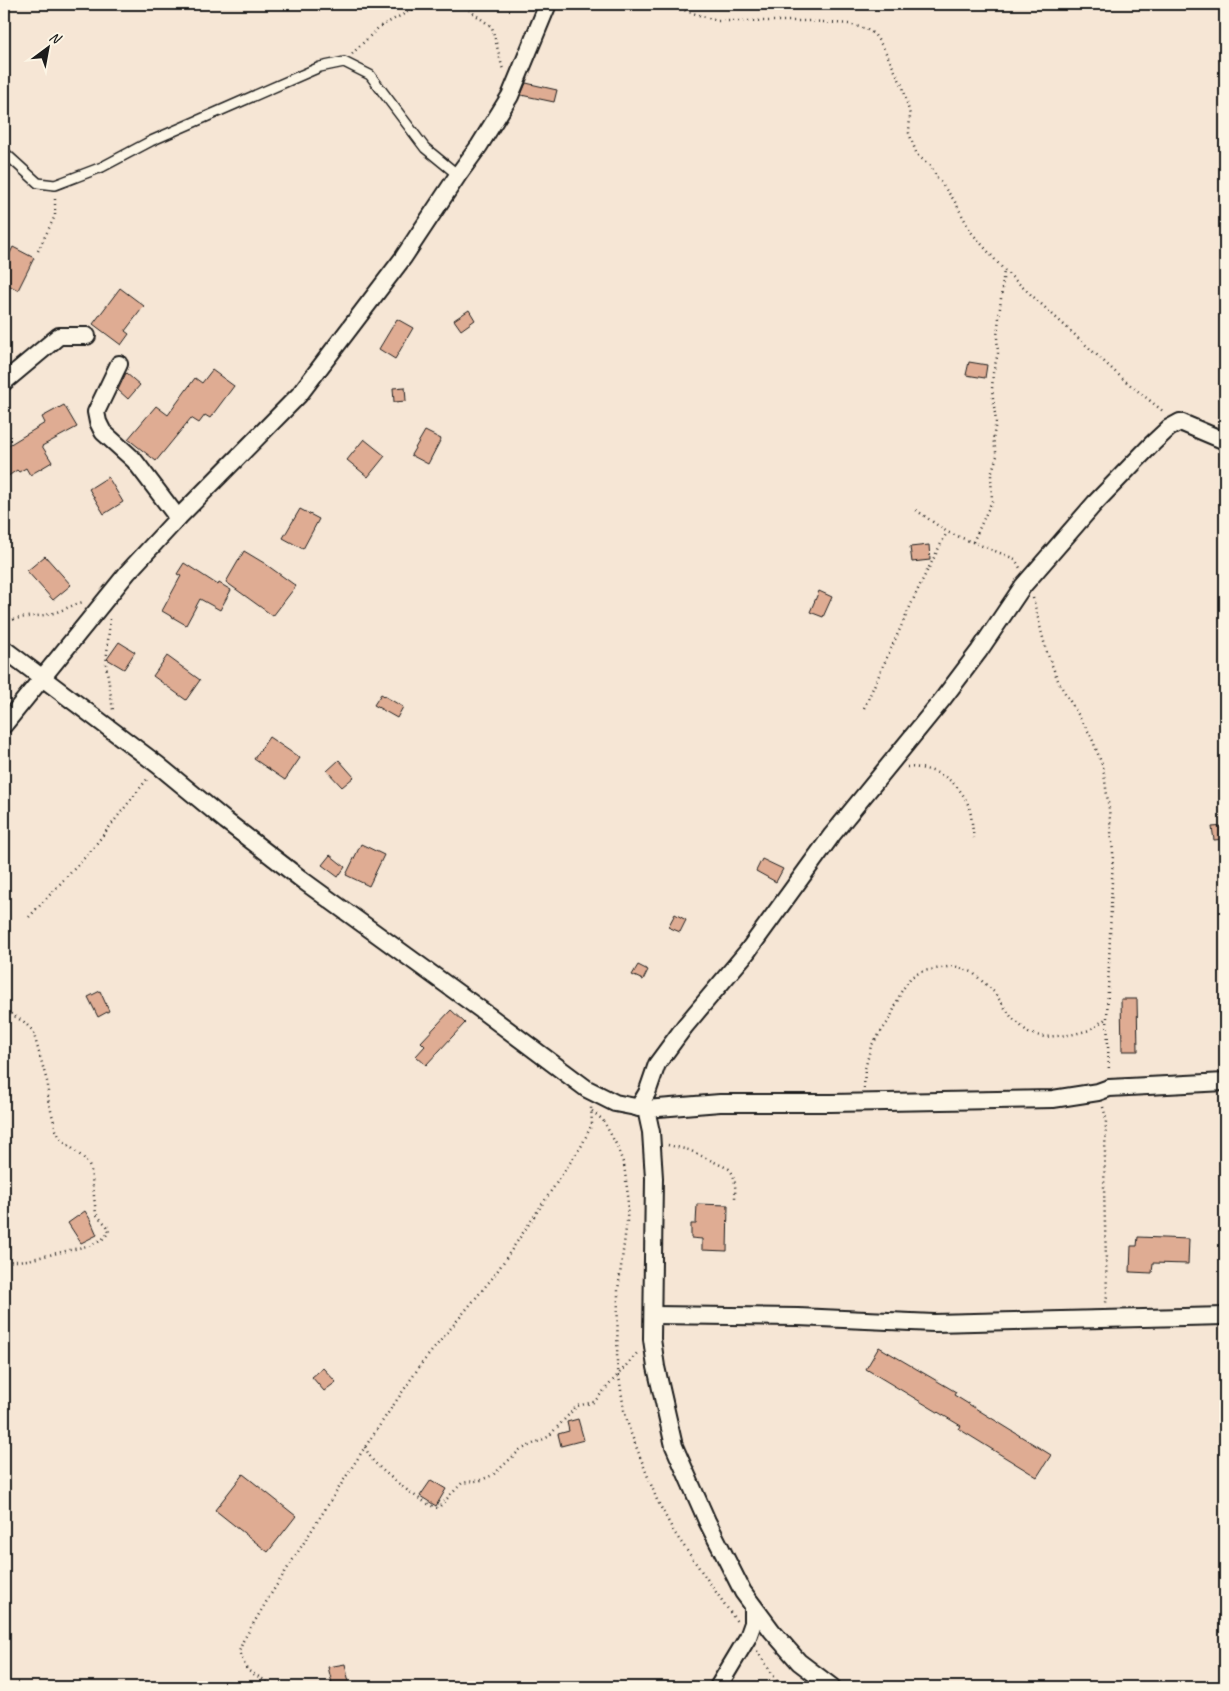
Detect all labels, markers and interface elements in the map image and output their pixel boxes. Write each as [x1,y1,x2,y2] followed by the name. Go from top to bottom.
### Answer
[22,22,72,72] north arrow
[46,28,65,48] text: N

